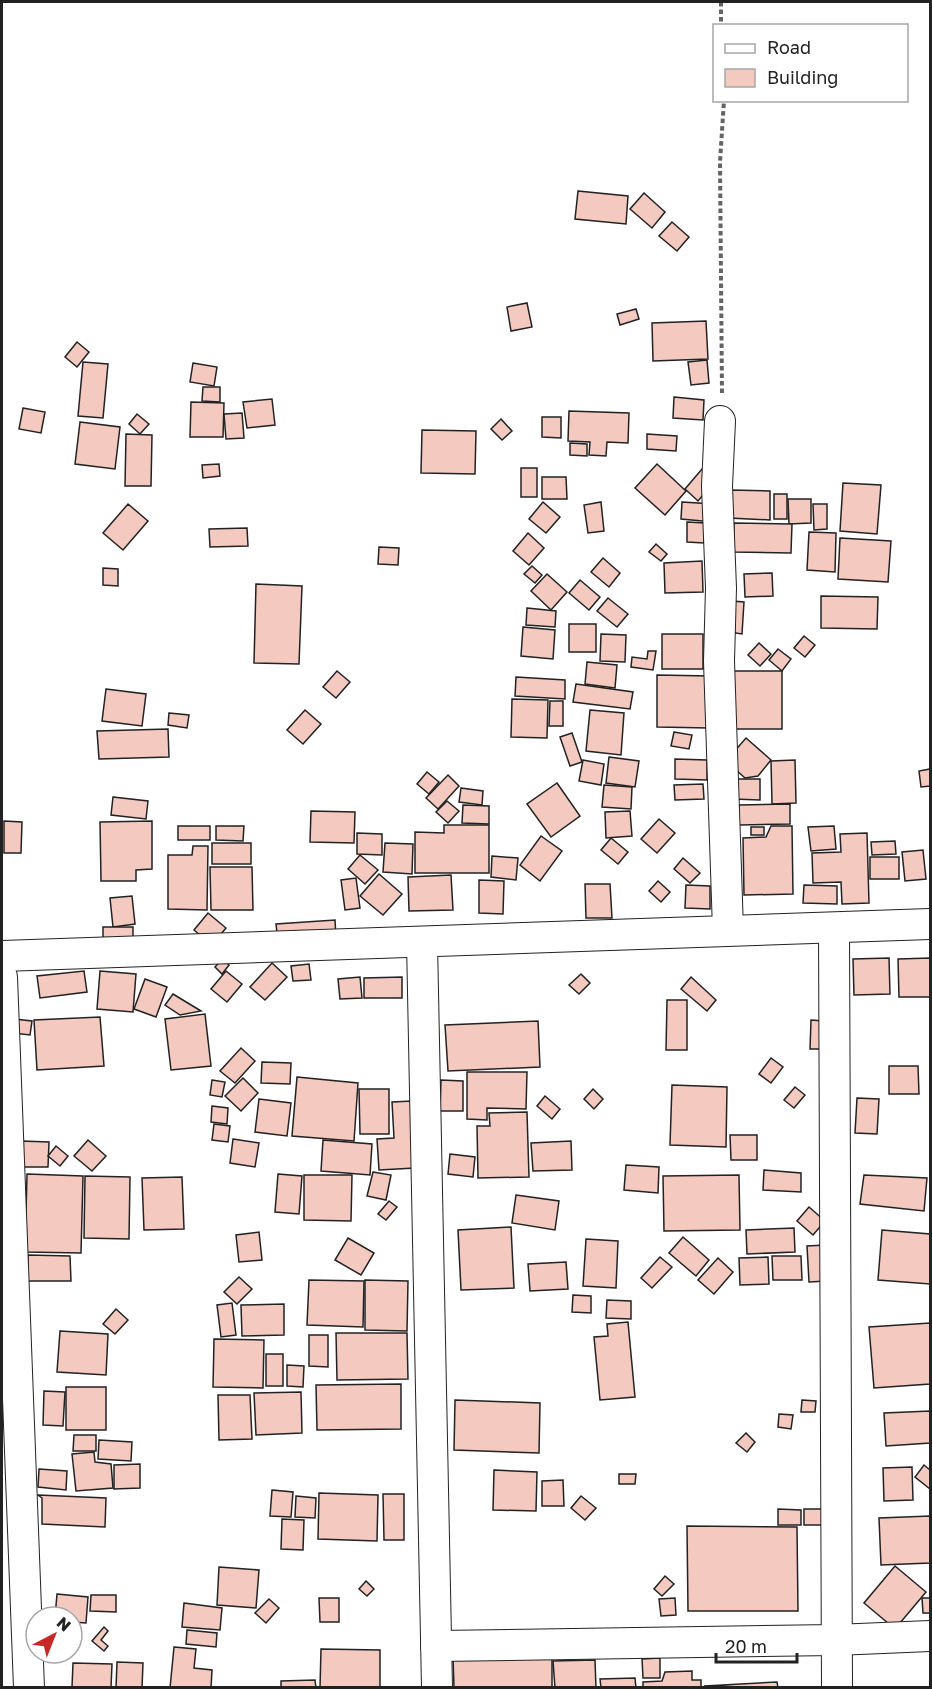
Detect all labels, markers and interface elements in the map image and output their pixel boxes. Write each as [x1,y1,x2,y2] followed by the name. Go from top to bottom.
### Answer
[713,24,908,102] legend
[767,36,811,58] text: Road
[767,66,838,88] text: Building
[24,1605,84,1665] north arrow
[53,1612,75,1635] text: N
[716,1626,797,1664] scale bar
[725,1635,767,1657] text: 20 m

